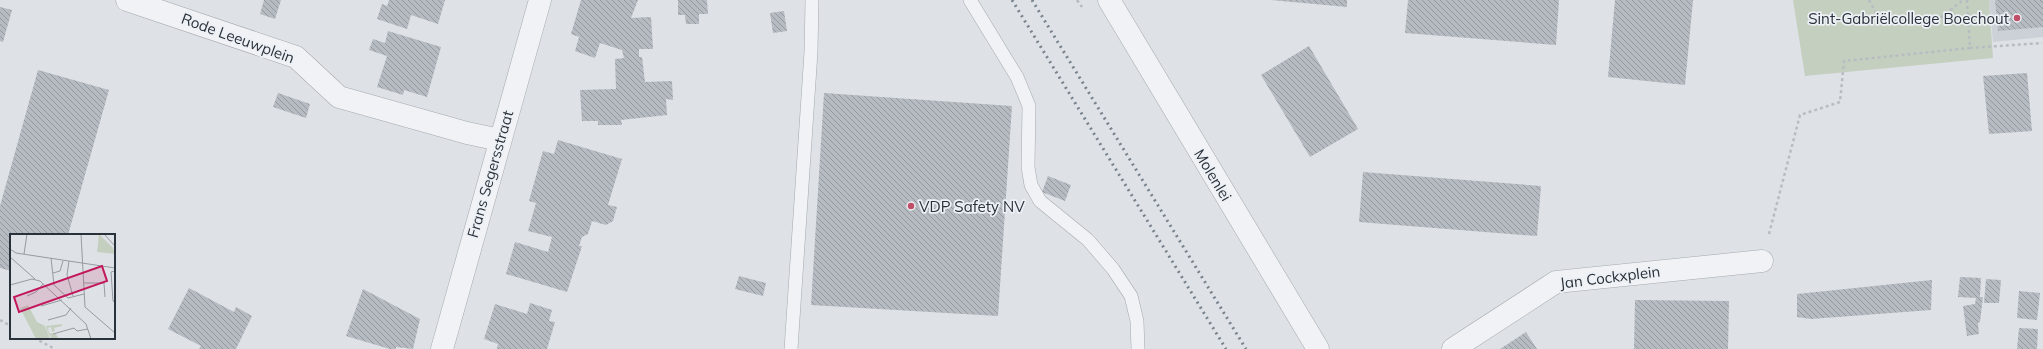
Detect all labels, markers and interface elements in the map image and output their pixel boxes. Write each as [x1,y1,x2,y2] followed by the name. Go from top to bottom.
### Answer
[179,9,297,67] street label: Rode Leeuwplein
[1808,9,2009,28] place label: Sint-Gabriëlcollege Boechout
[2012,13,2022,23] marker: Sint-Gabriëlcollege Boechout
[463,108,517,240] street label: Frans Segersstraat
[1190,146,1236,204] street label: Molenlei
[919,197,1025,216] place label: VDP Safety NV
[906,201,916,211] marker: VDP Safety NV
[10,234,115,339] inset map
[1559,261,1661,293] street label: Jan Cockxplein

